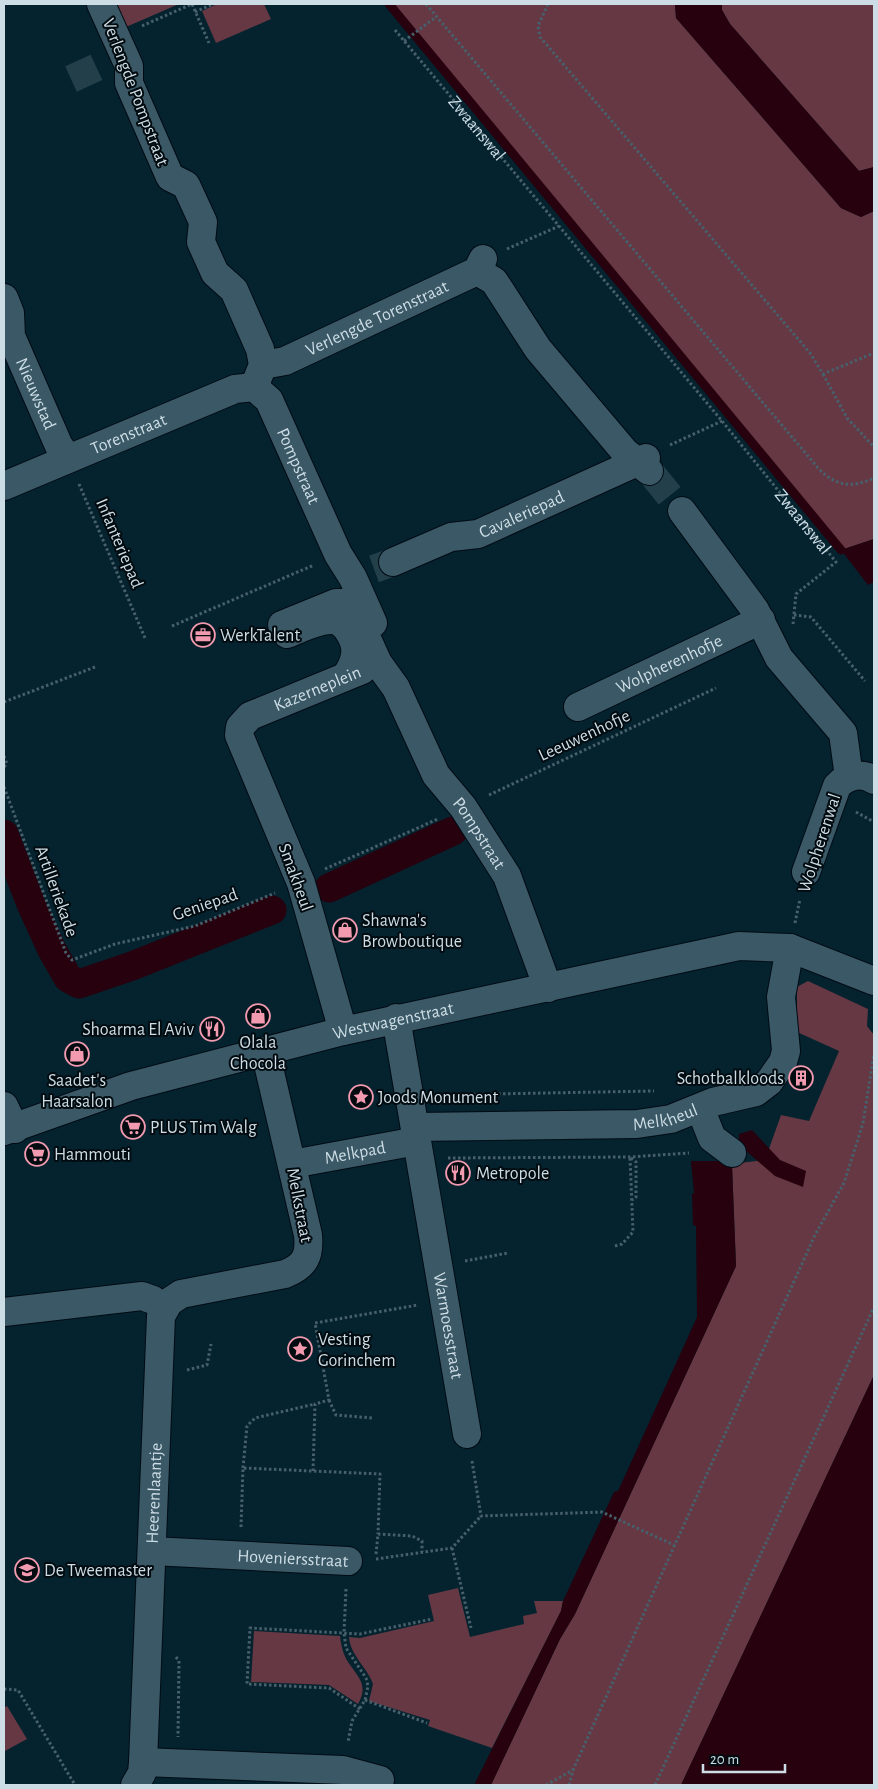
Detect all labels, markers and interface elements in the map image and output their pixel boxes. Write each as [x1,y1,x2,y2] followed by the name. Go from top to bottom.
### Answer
[99,16,172,169] street label: Verlengde Pompstraat
[444,93,508,165] street label: Zwaanswal
[303,278,452,360] street label: Verlengde Torenstraat
[12,355,59,432] street label: Nieuwstad
[88,411,170,458] street label: Torenstraat
[273,425,323,507] street label: Pompstraat
[771,486,834,558] street label: Zwaanswal
[477,488,567,542] street label: Cavaleriepad
[92,496,146,591] street label: Infanteriepad
[190,622,216,648] office icon: WerkTalent
[220,627,300,645] place label: WerkTalent
[614,632,726,697] street label: Wolpherenhofje
[271,663,364,715] street label: Kazerneplein
[536,707,633,765] street label: Leeuwenhofje
[795,792,844,895] street label: Wolpherenwal
[449,794,508,873] street label: Pompstraat
[275,841,316,914] street label: Smakheul
[31,843,81,939] street label: Artilleriekade
[170,885,240,924] street label: Geniepad
[362,912,462,951] place label: Shawna's Browboutique
[332,917,358,943] shop icon: Shawna's Browboutique
[331,999,456,1043] street label: Westwagenstraat
[245,1003,271,1029] shop icon: Olala Chocola
[199,1016,225,1042] restaurant icon: Shoarma El Aviv
[82,1021,194,1039] place label: Shoarma El Aviv
[230,1034,286,1073] place label: Olala Chocola
[64,1041,90,1067] shop icon: Saadet's Haarsalon
[788,1065,814,1091] building icon: Schotbalkloods
[677,1070,784,1088] place label: Schotbalkloods
[41,1072,113,1111] place label: Saadet's Haarsalon
[348,1084,374,1110] place icon: Joods Monument
[378,1089,499,1107] place label: Joods Monument
[632,1101,700,1134] street label: Melkheul
[120,1114,146,1140] supermarket icon: PLUS Tim Walg
[150,1119,257,1137] place label: PLUS Tim Walg
[323,1139,387,1168] street label: Melkpad
[24,1141,50,1167] supermarket icon: Hammouti
[54,1146,131,1164] place label: Hammouti
[445,1160,471,1186] restaurant icon: Metropole
[476,1165,549,1183] place label: Metropole
[283,1167,315,1244] street label: Melkstraat
[430,1271,465,1381] street label: Warmoesstraat
[318,1331,396,1370] place label: Vesting Gorinchem
[287,1336,313,1362] place icon: Vesting Gorinchem
[144,1442,166,1544] street label: Heerenlaantje
[237,1547,349,1571] street label: Hoveniersstraat
[14,1557,40,1583] school or university icon: De Tweemaster
[44,1562,152,1580] place label: De Tweemaster
[703,1742,786,1774] scale bar
[710,1752,739,1767] text: 20 m

